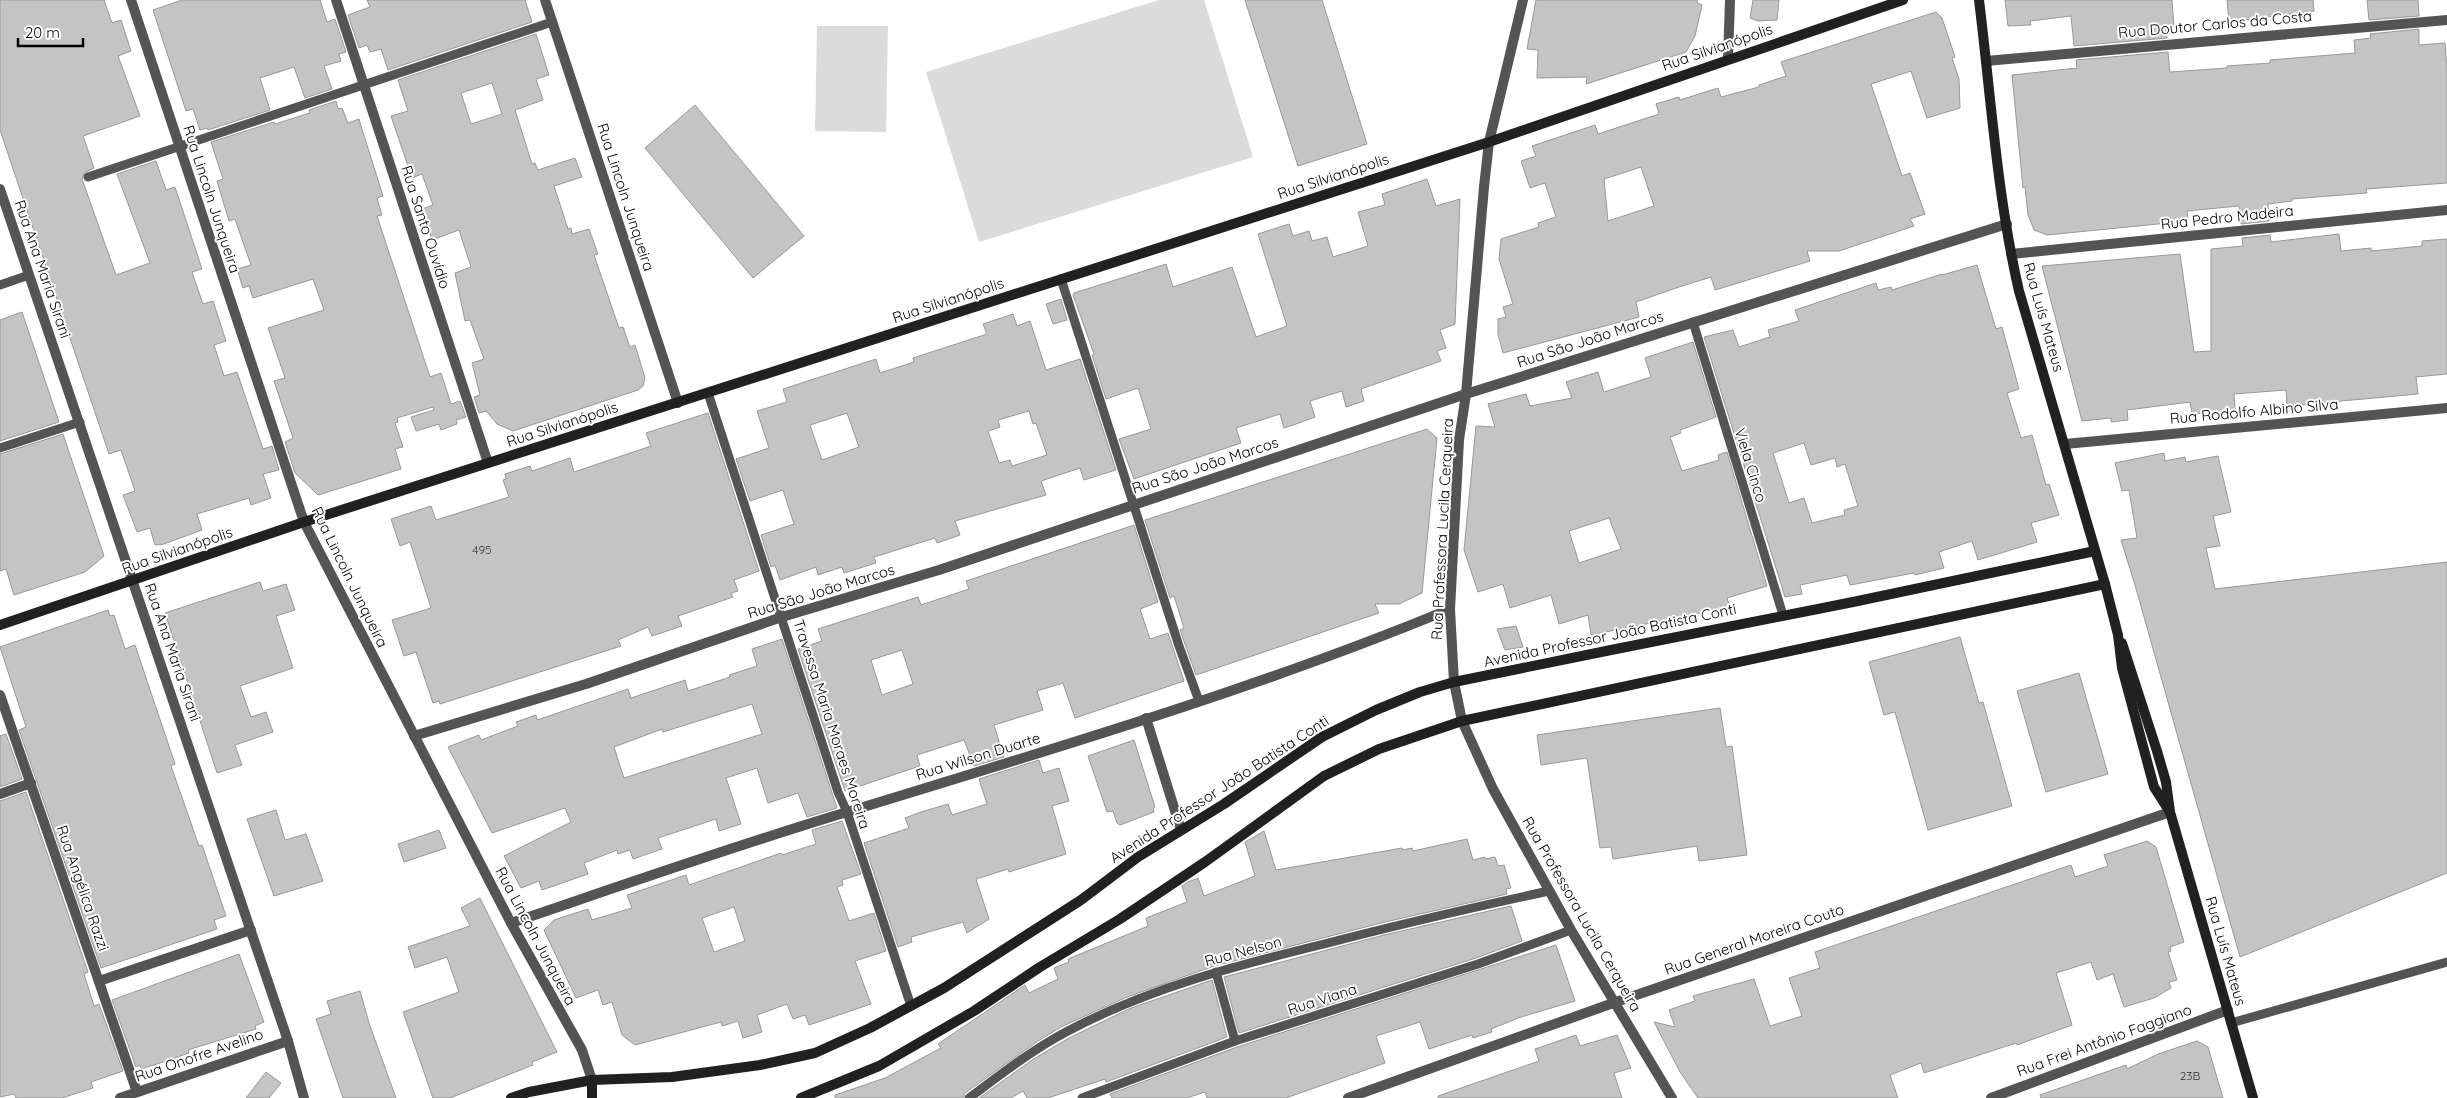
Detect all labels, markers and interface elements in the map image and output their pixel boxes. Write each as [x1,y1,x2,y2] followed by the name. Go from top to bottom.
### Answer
[2117,6,2313,42] street label: Rua Doutor Carlos da Costa
[18,15,82,47] scale bar
[1659,19,1775,75] street label: Rua Silvianópolis
[25,23,60,42] text: 20 m
[593,121,659,273] street label: Rua Lincoln Junqueira
[179,123,245,275] street label: Rua Lincoln Junqueira
[1275,149,1391,203] street label: Rua Silvianópolis
[397,163,455,291] street label: Rua Santo Ouvídio
[10,197,76,341] street label: Rua Ana Maria Sirani
[2160,201,2294,233] street label: Rua Pedro Madeira
[2019,260,2069,374] street label: Rua Luís Mateus
[890,273,1006,327] street label: Rua Silvianópolis
[1514,306,1666,372] street label: Rua São João Marcos
[2169,394,2339,428] street label: Rua Rodolfo Albino Silva
[504,397,620,451] street label: Rua Silvianópolis
[1427,418,1457,640] street label: Rua Professora Lucila Cerqueira
[1731,425,1771,505] street label: Viela Cinco
[1129,432,1281,498] street label: Rua São João Marcos
[308,503,392,651] street label: Rua Lincoln Junqueira
[119,522,235,578] street label: Rua Silvianópolis
[472,542,492,557] house number: 495
[745,560,897,622] street label: Rua São João Marcos
[140,580,206,724] street label: Rua Ana Maria Sirani
[1482,599,1738,671] street label: Avenida Professor João Batista Conti
[789,617,875,831] street label: Travessa Maria Moraes Moreira
[1106,711,1332,867] street label: Avenida Professor João Batista Conti
[913,728,1043,784] street label: Rua Wilson Duarte
[1518,813,1646,1015] street label: Rua Professora Lucila Cerqueira
[53,823,113,953] street label: Rua Angélica Razzi
[491,863,581,1009] street label: Rua Lincoln Junqueira
[2201,894,2251,1008] street label: Rua Luís Mateus
[1662,899,1846,979] street label: Rua General Moreira Couto
[1202,932,1284,970] street label: Rua Nelson
[1285,979,1359,1019] street label: Rua Viana
[2014,999,2194,1081] street label: Rua Frei Antônio Faggiano
[132,1024,266,1086] street label: Rua Onofre Avelino
[2180,1068,2201,1083] house number: 23B

